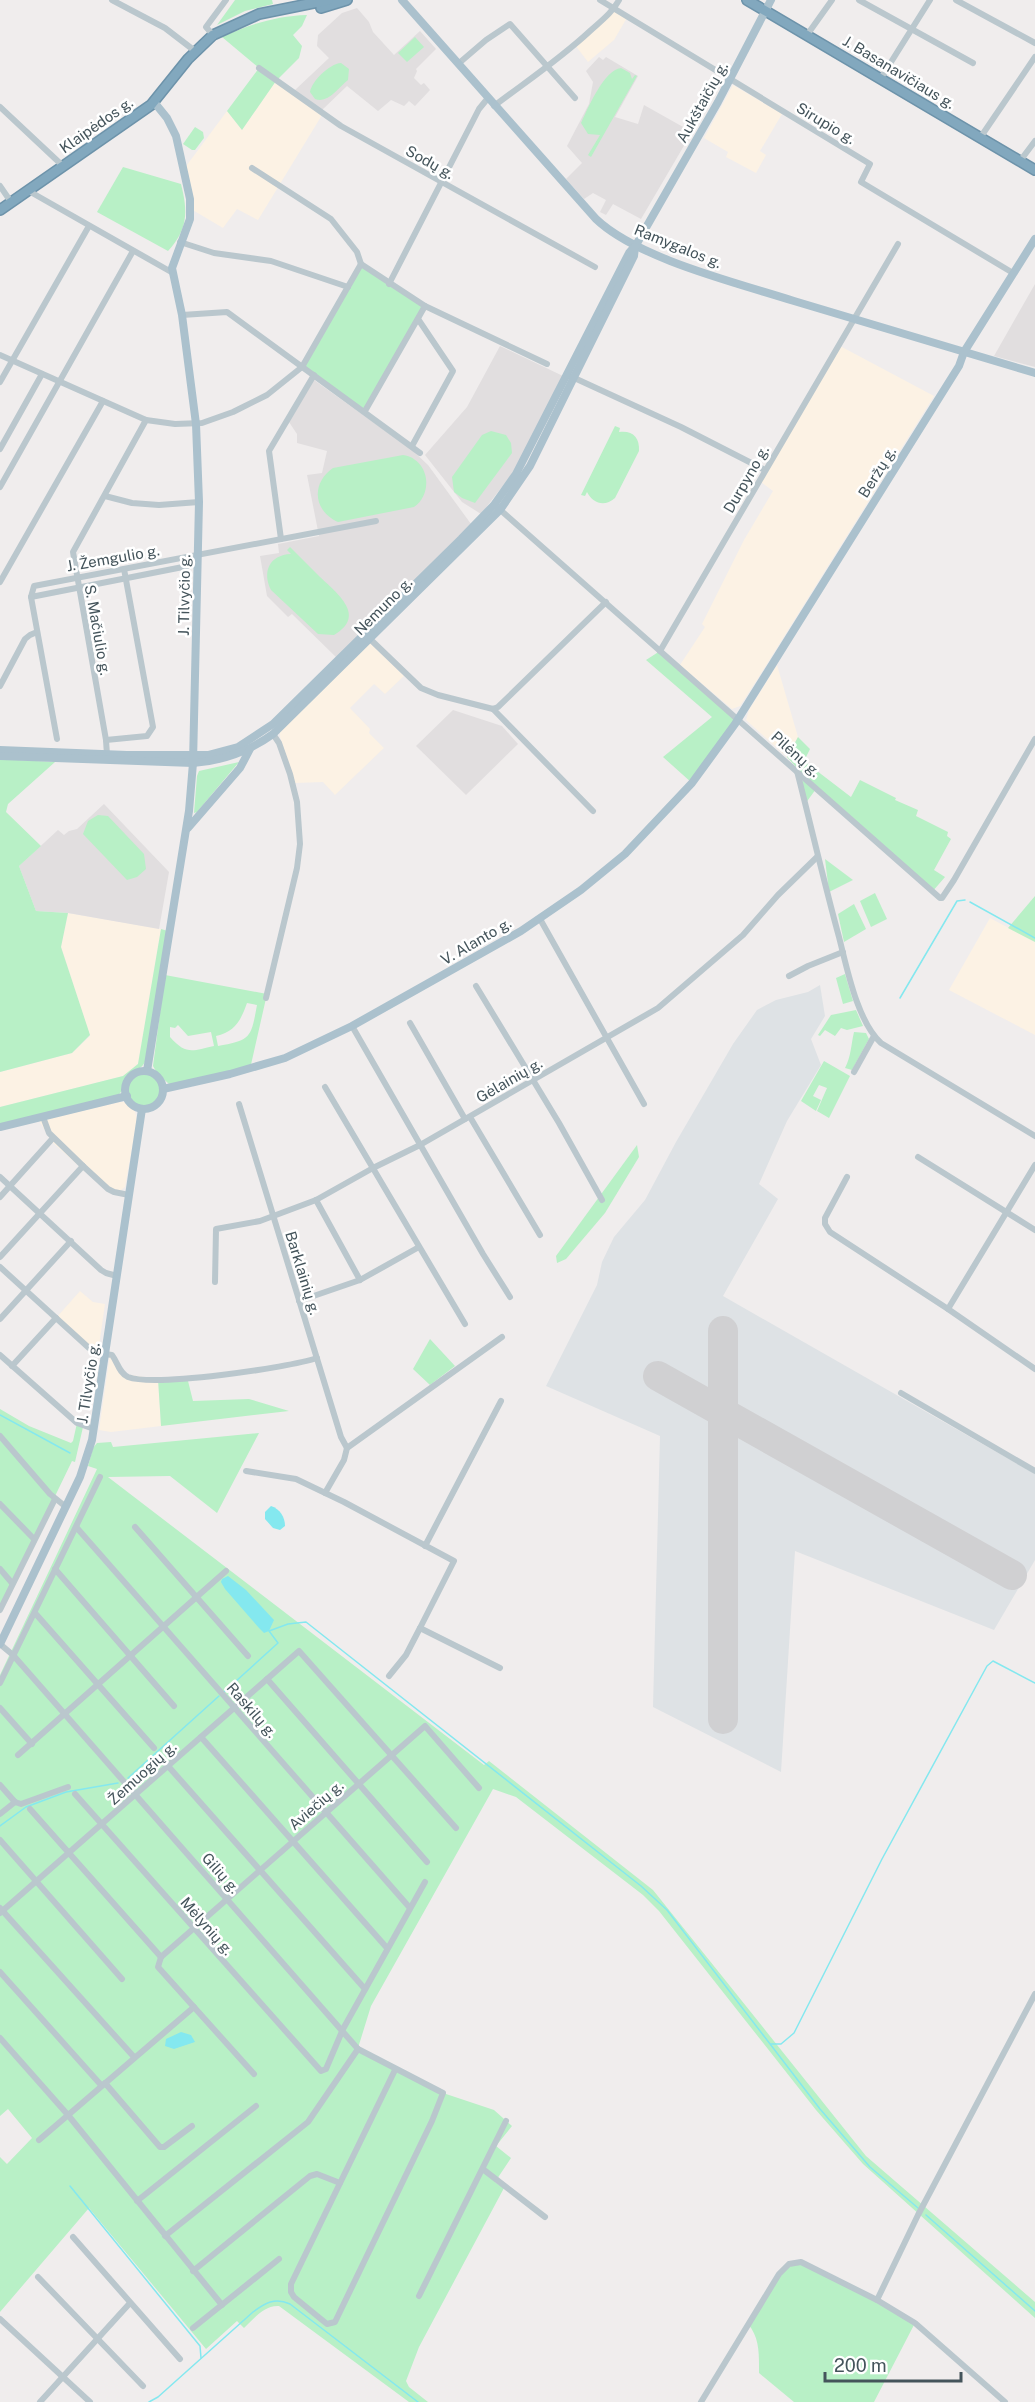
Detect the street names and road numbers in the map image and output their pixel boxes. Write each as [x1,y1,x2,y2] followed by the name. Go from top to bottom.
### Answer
[840,32,958,112] street label: J. Basanavičiaus g.
[673,59,731,145] street label: Aukštaičių g.
[56,94,136,156] street label: Klaipėdos g.
[793,99,859,147] street label: Sirupio g.
[403,142,457,182] street label: Sodų g.
[632,221,724,271] street label: Ramygalos g.
[720,442,772,516] street label: Durpyno g.
[855,443,899,501] street label: Beržų g.
[65,541,161,575] street label: J. Žemgulio g.
[175,554,193,636] street label: J. Tilvyčio g.
[351,574,415,638] street label: Nemuno g.
[82,583,114,677] street label: S. Mačiulio g.
[768,728,824,780] street label: Pilėnų g.
[438,914,514,968] street label: V. Alanto g.
[473,1054,545,1106] street label: Gėlainių g.
[282,1229,324,1317] street label: Barklainių g.
[73,1341,103,1425] street label: J. Tilvyčio g.
[223,1679,281,1741] street label: Raskilų g.
[104,1738,180,1808] street label: Žemuogių g.
[285,1777,347,1833] street label: Aviečių g.
[199,1849,243,1897] street label: Gilių g.
[177,1893,237,1959] street label: Mėlynių g.

